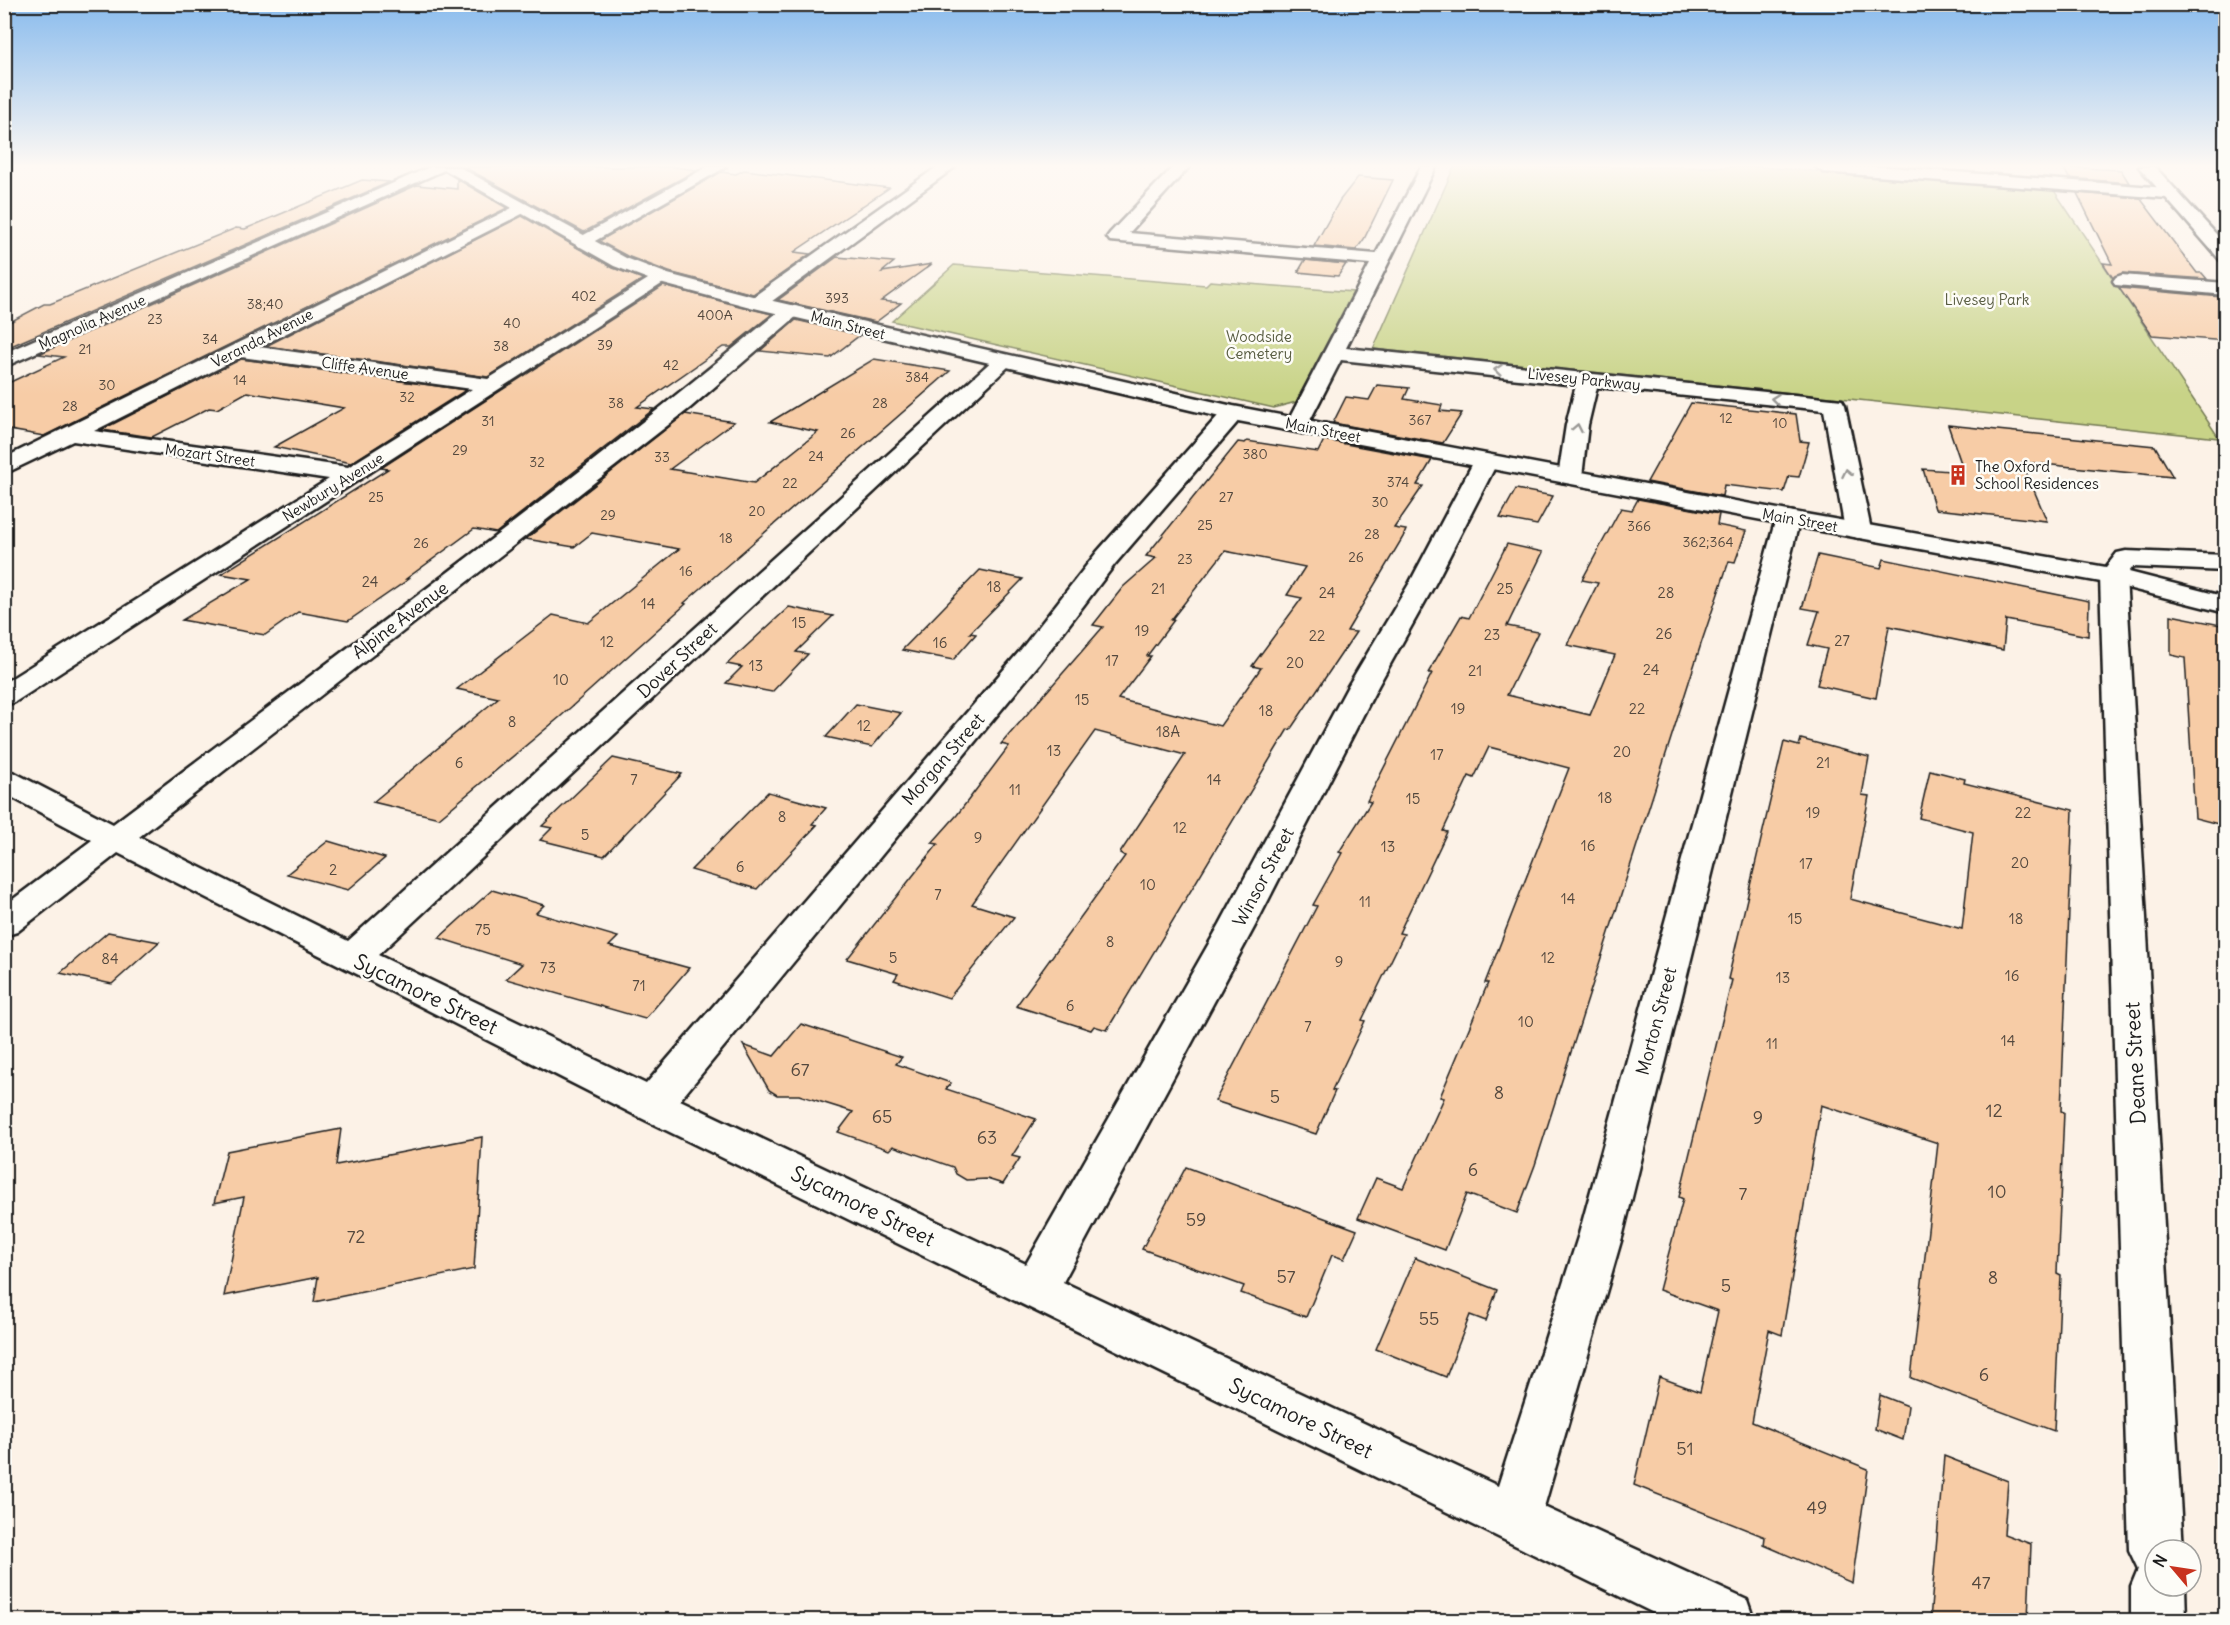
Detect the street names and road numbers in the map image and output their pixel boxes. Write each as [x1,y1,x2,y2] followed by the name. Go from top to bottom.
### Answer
[36,290,148,354] street label: Magnolia Avenue
[208,304,316,372] street label: Veranda Avenue
[809,307,887,343] street label: Main Street
[320,352,410,384] street label: Cliffe Avenue
[1526,364,1642,394] street label: Livesey Parkway
[1284,413,1362,447] street label: Main Street
[164,439,256,471] street label: Mozart Street
[279,448,387,526] street label: Newbury Avenue
[1761,504,1839,536] street label: Main Street
[347,576,453,664] street label: Alpine Avenue
[632,617,722,703] street label: Dover Street
[897,708,989,810] street label: Morgan Street
[1227,824,1299,930] street label: Winsor Street
[350,948,502,1040] street label: Sycamore Street
[1631,964,1681,1078] street label: Morton Street
[2118,1001,2152,1125] street label: Deane Street
[787,1160,939,1252] street label: Sycamore Street
[1225,1372,1377,1464] street label: Sycamore Street

